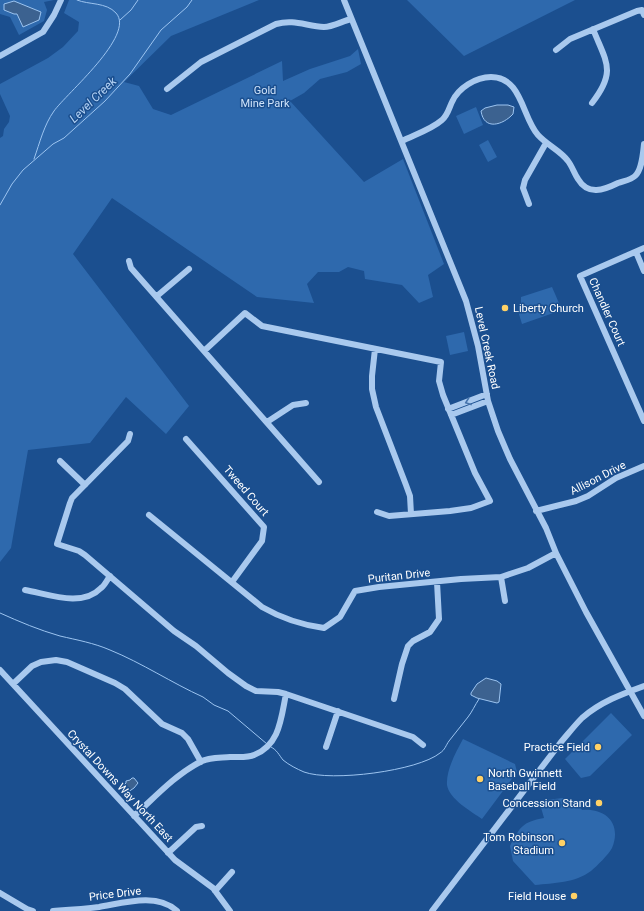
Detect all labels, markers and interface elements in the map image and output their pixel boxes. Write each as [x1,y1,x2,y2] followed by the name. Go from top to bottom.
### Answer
[67,74,120,126] water label: Level Creek
[240,84,290,110] park label: Gold Mine Park
[586,276,628,349] street label: Chandler Court
[513,302,584,315] place label: Liberty Church
[500,303,510,313] marker: Liberty Church
[472,305,502,391] street label: Level Creek Road
[464,397,471,406] one-way arrow
[568,458,628,498] street label: Allison Drive
[221,463,272,519] street label: Tweed Court
[367,566,431,586] street label: Puritan Drive
[65,727,176,845] street label: Crystal Downs Way North East
[524,741,590,754] place label: Practice Field
[593,742,603,752] marker: Practice Field
[488,767,563,793] place label: North Gwinnett Baseball Field
[475,774,485,784] marker: North Gwinnett Baseball Field
[502,797,591,810] place label: Concession Stand
[594,798,604,808] marker: Concession Stand
[483,831,554,857] place label: Tom Robinson Stadium
[557,838,567,848] marker: Tom Robinson Stadium
[88,884,142,904] street label: Price Drive
[508,890,566,903] place label: Field House
[569,891,579,901] marker: Field House

